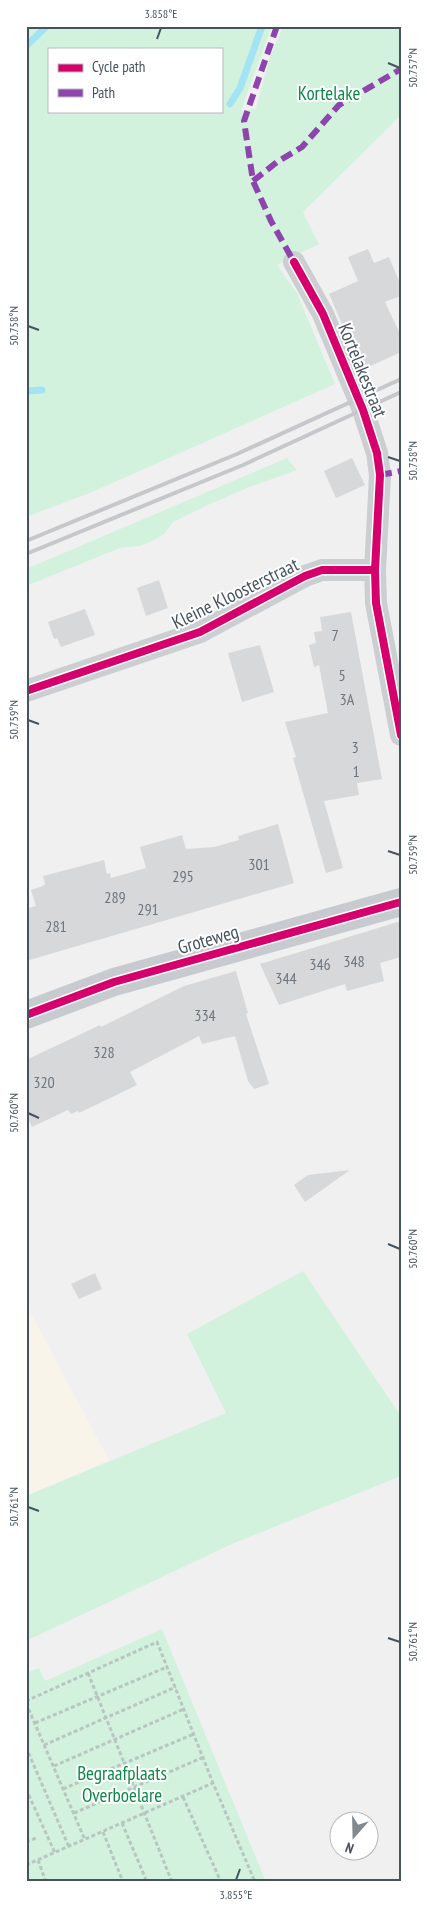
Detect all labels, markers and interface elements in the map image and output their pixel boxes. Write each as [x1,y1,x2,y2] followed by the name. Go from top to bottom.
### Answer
[145,6,178,21] text: 3.858°E
[48,48,222,112] legend
[405,48,420,88] text: 50.757°N
[92,57,145,76] text: Cycle path
[298,81,360,105] park label: Kortelake
[92,83,115,102] text: Path
[6,306,21,346] text: 50.758°N
[333,319,393,421] street label: Kortelakestraat
[405,441,420,481] text: 50.758°N
[168,552,303,634] street label: Kleine Kloosterstraat
[331,625,339,645] house number: 7
[338,665,346,685] house number: 5
[340,689,355,709] house number: 3A
[6,700,21,740] text: 50.759°N
[351,737,359,757] house number: 3
[352,761,360,781] house number: 1
[405,835,420,875] text: 50.759°N
[248,854,270,874] house number: 301
[172,866,194,886] house number: 295
[104,887,126,907] house number: 289
[137,899,159,919] house number: 291
[45,916,67,936] house number: 281
[175,919,241,959] street label: Groteweg
[343,951,365,971] house number: 348
[309,954,331,974] house number: 346
[275,968,297,988] house number: 344
[194,1005,216,1025] house number: 334
[93,1042,115,1062] house number: 328
[33,1072,55,1092] house number: 320
[6,1093,21,1133] text: 50.760°N
[405,1229,420,1269] text: 50.760°N
[6,1487,21,1527] text: 50.761°N
[405,1622,420,1662] text: 50.761°N
[77,1761,167,1807] park label: Begraafplaats Overboelare
[330,1810,380,1860] north arrow
[343,1838,356,1858] text: N
[220,1887,253,1902] text: 3.855°E

